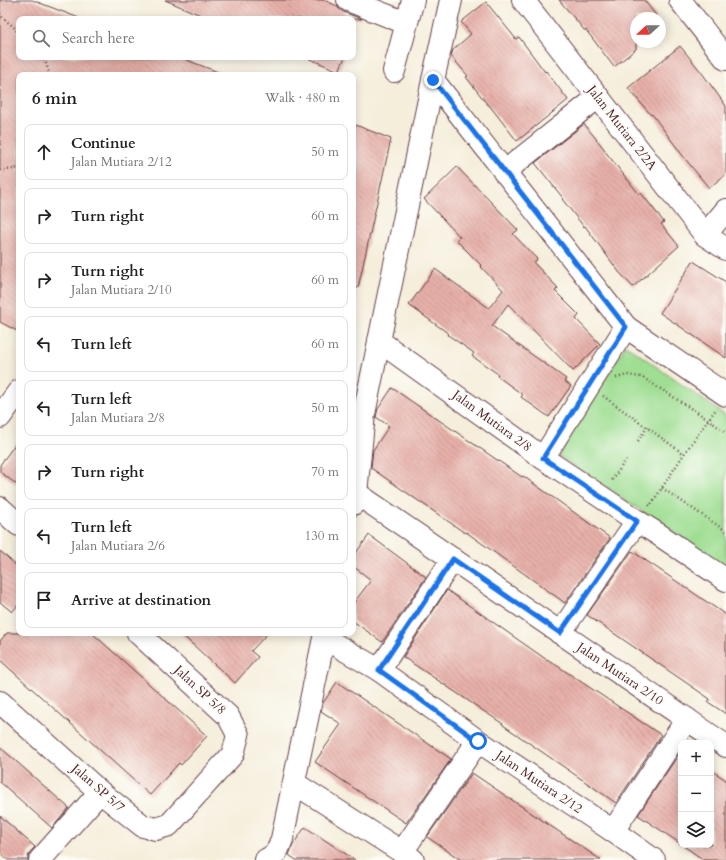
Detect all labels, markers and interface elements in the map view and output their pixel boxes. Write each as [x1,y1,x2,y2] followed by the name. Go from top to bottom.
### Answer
[630,12,666,48] north arrow
[16,16,356,60] search box
[30,27,52,49] icon: search
[62,28,135,48] text: Search here
[424,71,442,89] route end
[582,80,661,175] street label: Jalan Mutiara 2/2A
[32,87,77,110] text: 6 min
[265,89,340,107] text: Walk · 480 m
[71,133,136,153] text: Continue
[33,141,55,163] icon: ahead
[311,143,339,161] text: 50 m
[71,153,172,171] text: Jalan Mutiara 2/12
[33,205,55,227] icon: right
[71,206,144,226] text: Turn right
[311,207,339,225] text: 60 m
[71,261,144,281] text: Turn right
[33,269,55,291] icon: right
[311,271,339,289] text: 60 m
[71,281,172,299] text: Jalan Mutiara 2/10
[33,333,55,355] icon: left
[71,334,132,354] text: Turn left
[311,335,339,353] text: 60 m
[447,385,535,456] street label: Jalan Mutiara 2/8
[71,389,132,409] text: Turn left
[33,397,55,419] icon: left
[311,399,339,417] text: 50 m
[71,409,165,427] text: Jalan Mutiara 2/8
[33,461,55,483] icon: right
[71,462,144,482] text: Turn right
[311,463,339,481] text: 70 m
[71,517,132,537] text: Turn left
[33,525,55,547] icon: left
[305,527,339,545] text: 130 m
[71,537,165,555] text: Jalan Mutiara 2/6
[33,589,55,611] icon: arrive
[71,590,211,610] text: Arrive at destination
[572,637,667,710] street label: Jalan Mutiara 2/10
[169,660,230,719] street label: Jalan SP 5/8
[469,732,487,750] route start
[678,740,714,848] map controls
[678,740,714,776] button: +
[491,745,586,818] street label: Jalan Mutiara 2/12
[66,759,129,816] street label: Jalan SP 5/7
[678,776,714,812] button: −
[678,812,714,848] button: layers

